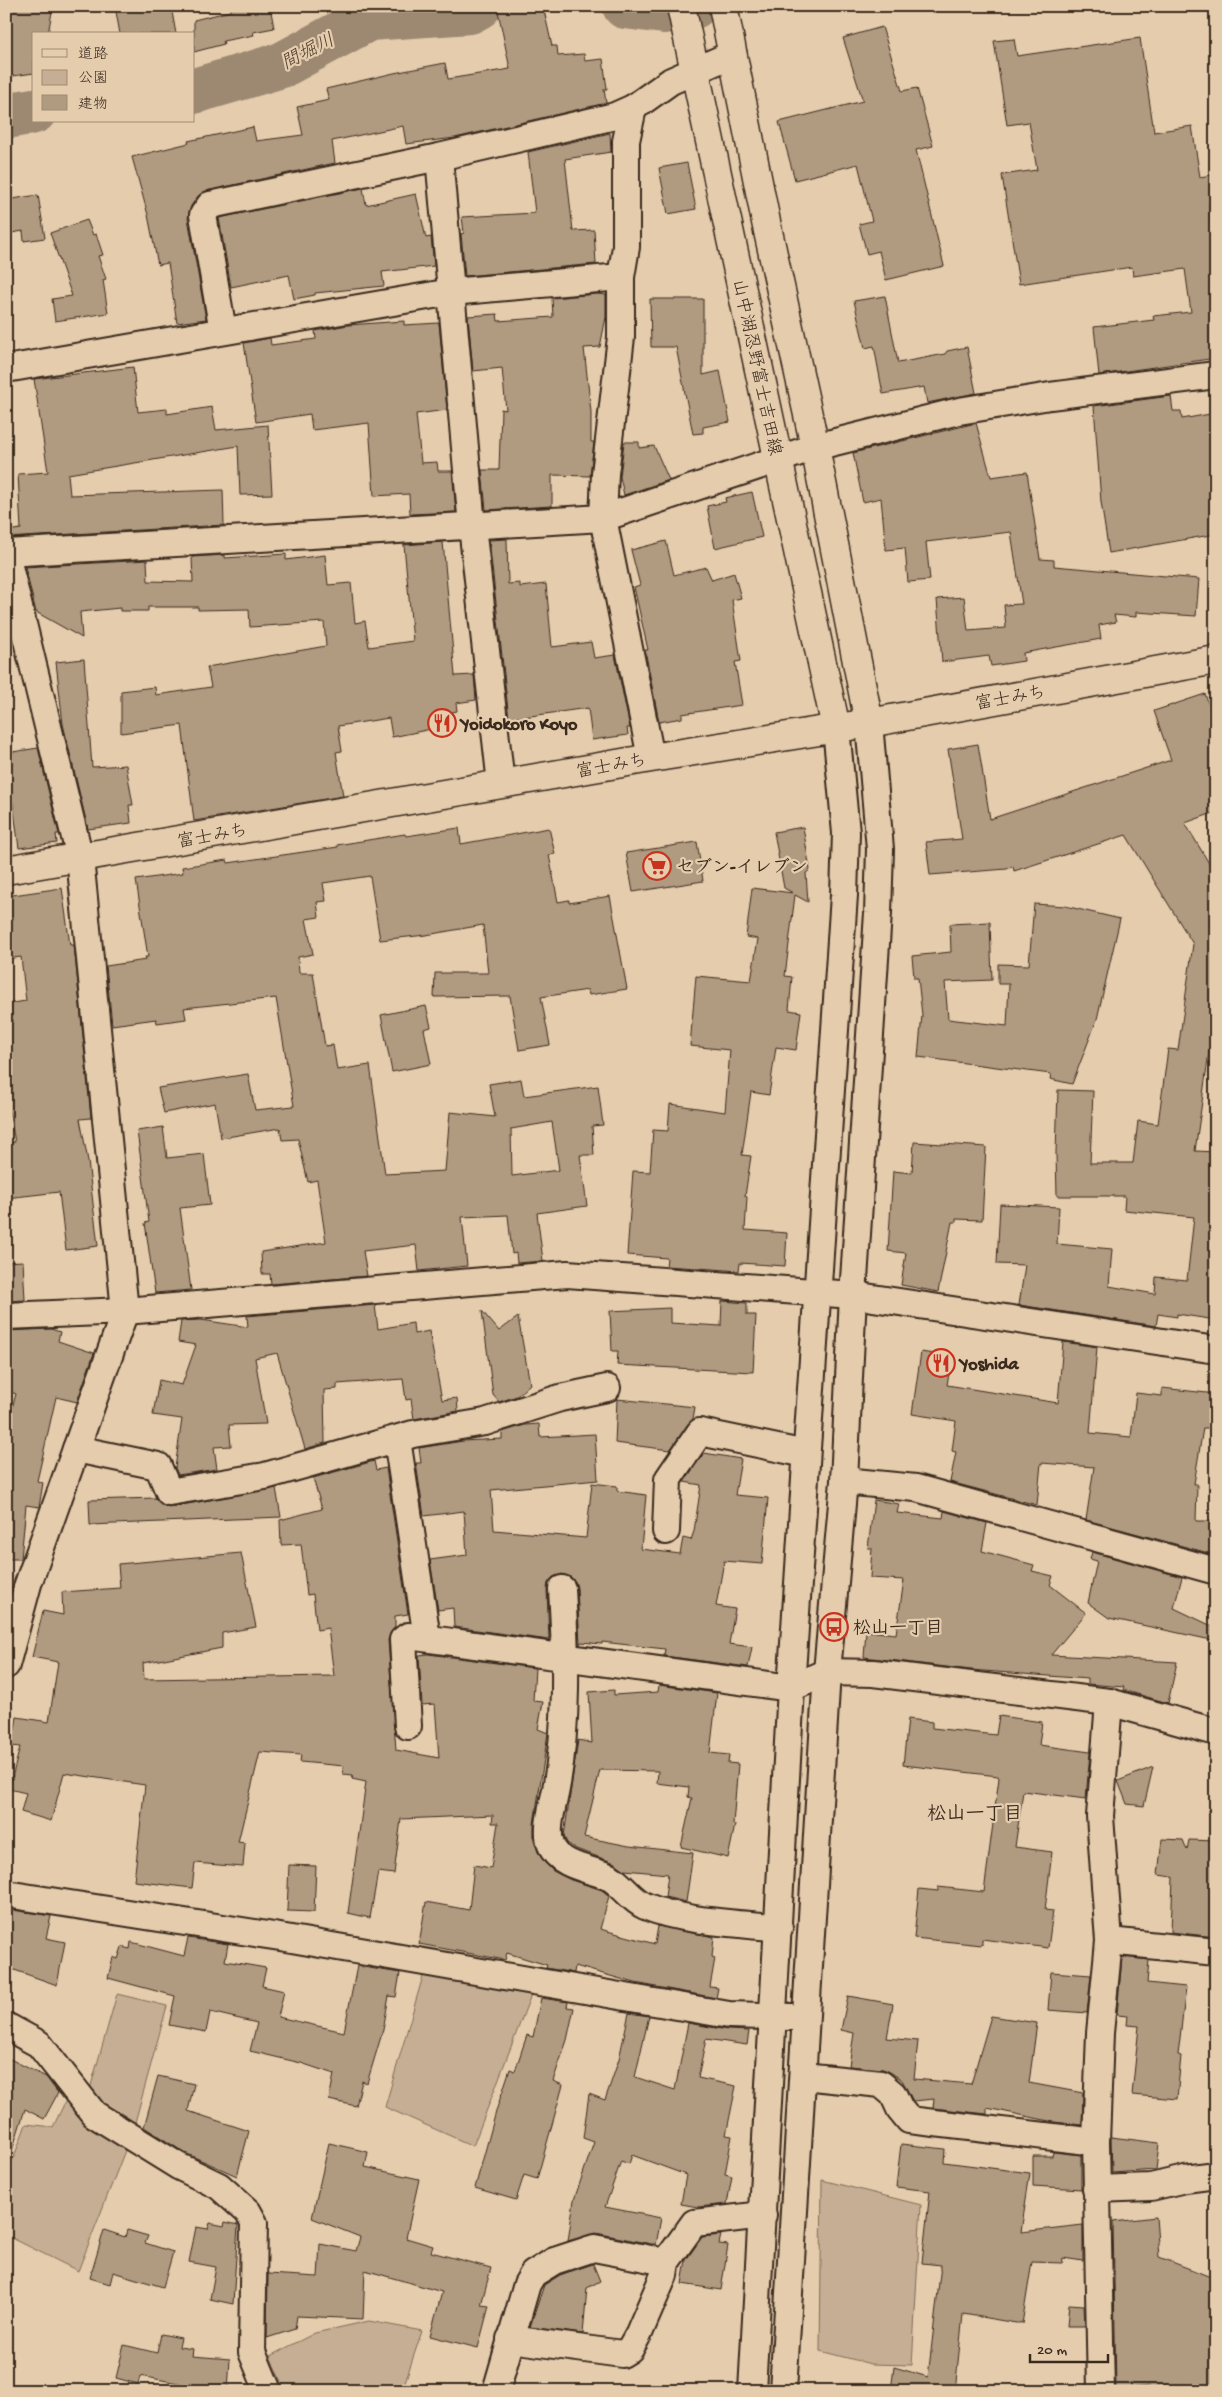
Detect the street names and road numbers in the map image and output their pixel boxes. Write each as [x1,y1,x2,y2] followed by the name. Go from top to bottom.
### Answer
[727,277,786,458] street label: 山中湖忍野富士吉田線
[973,682,1047,716] street label: 富士みち
[574,750,648,784] street label: 富士みち
[175,820,249,854] street label: 富士みち

